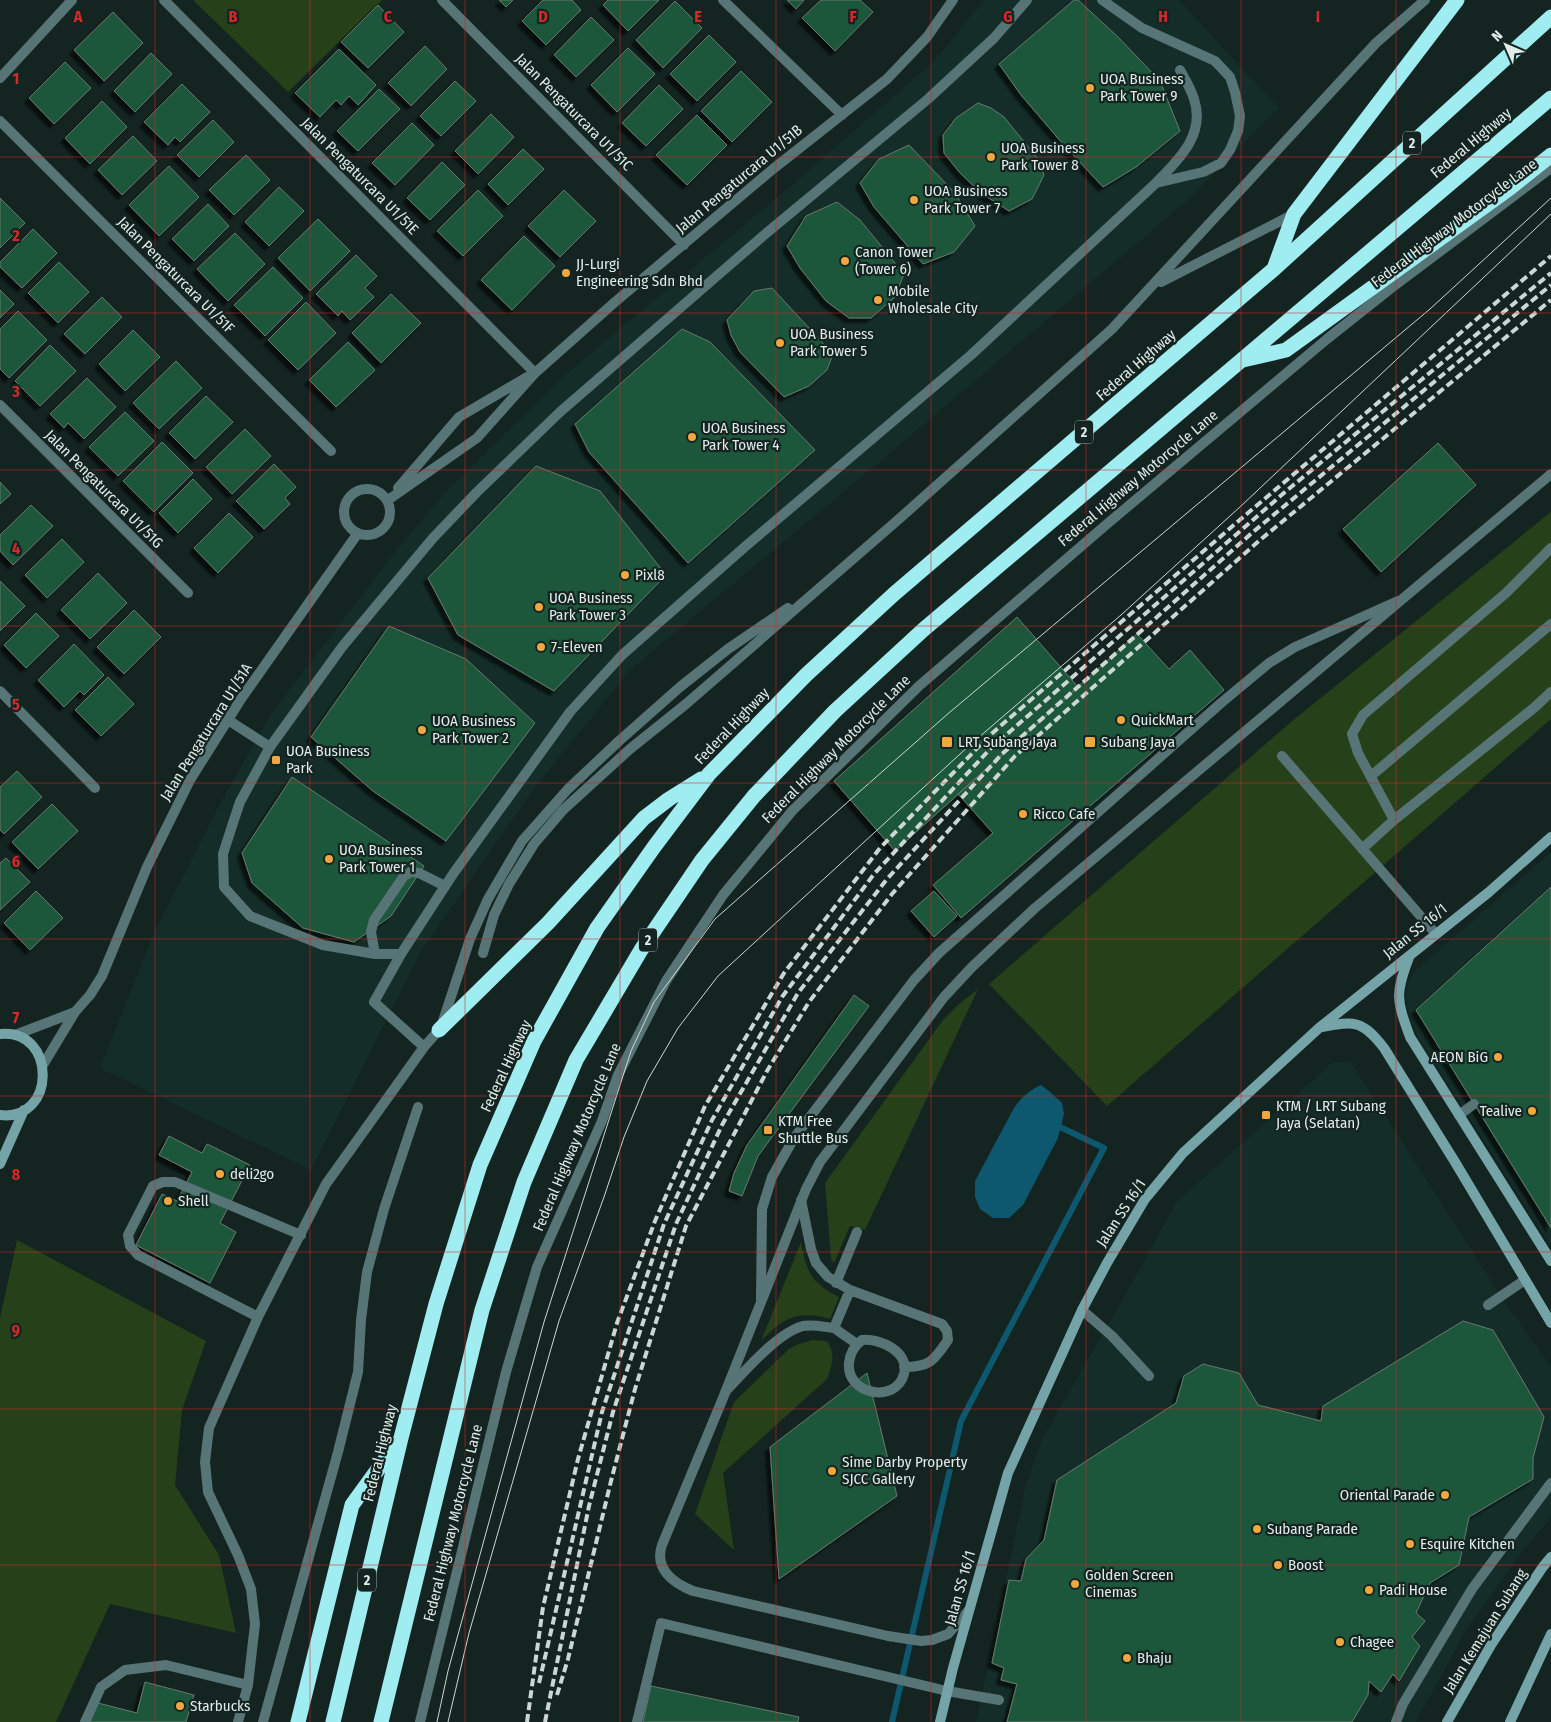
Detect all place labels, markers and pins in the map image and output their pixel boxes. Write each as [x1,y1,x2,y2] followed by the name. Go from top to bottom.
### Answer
[1100,70,1184,105] place label: UOA Business Park Tower 9
[1084,82,1096,94] marker: UOA Business Park Tower 9
[1001,139,1085,174] place label: UOA Business Park Tower 8
[985,151,997,163] marker: UOA Business Park Tower 8
[924,182,1008,217] place label: UOA Business Park Tower 7
[908,194,920,206] marker: UOA Business Park Tower 7
[855,243,934,278] place label: Canon Tower (Tower 6)
[576,255,703,290] place label: JJ-Lurgi Engineering Sdn Bhd
[839,255,851,267] marker: Canon Tower (Tower 6)
[560,267,572,279] marker: JJ-Lurgi Engineering Sdn Bhd
[888,282,978,317] place label: Mobile Wholesale City
[872,294,884,306] marker: Mobile Wholesale City
[790,325,874,360] place label: UOA Business Park Tower 5
[774,337,786,349] marker: UOA Business Park Tower 5
[702,419,786,454] place label: UOA Business Park Tower 4
[686,431,698,443] marker: UOA Business Park Tower 4
[635,566,665,584] place label: Pixl8
[619,569,631,581] marker: Pixl8
[549,589,633,624] place label: UOA Business Park Tower 3
[533,601,545,613] marker: UOA Business Park Tower 3
[551,638,603,656] place label: 7-Eleven
[535,641,547,653] marker: 7-Eleven
[1131,711,1194,729] place label: QuickMart
[432,712,516,747] place label: UOA Business Park Tower 2
[1115,714,1127,726] marker: QuickMart
[416,724,428,736] marker: UOA Business Park Tower 2
[958,733,1057,751] place label: LRT Subang Jaya
[1101,733,1175,751] place label: Subang Jaya
[940,735,954,749] marker: LRT Subang Jaya
[1083,735,1097,749] marker: Subang Jaya
[286,742,370,777] place label: UOA Business Park
[270,754,282,766] marker: UOA Business Park
[1033,805,1095,823] place label: Ricco Cafe
[1017,808,1029,820] marker: Ricco Cafe
[339,841,423,876] place label: UOA Business Park Tower 1
[323,853,335,865] marker: UOA Business Park Tower 1
[1431,1048,1488,1066] place label: AEON BiG
[1492,1051,1504,1063] marker: AEON BiG
[1276,1097,1386,1132] place label: KTM / LRT Subang Jaya (Selatan)
[1480,1102,1522,1120] place label: Tealive
[1526,1105,1538,1117] marker: Tealive
[1260,1109,1272,1121] marker: KTM / LRT Subang Jaya (Selatan)
[778,1112,848,1147] place label: KTM Free Shuttle Bus
[762,1124,774,1136] marker: KTM Free Shuttle Bus
[230,1165,274,1183] place label: deli2go
[214,1168,226,1180] marker: deli2go
[178,1192,209,1210] place label: Shell
[162,1195,174,1207] marker: Shell
[842,1453,968,1488] place label: Sime Darby Property SJCC Gallery
[826,1465,838,1477] marker: Sime Darby Property SJCC Gallery
[1340,1486,1435,1504] place label: Oriental Parade
[1439,1489,1451,1501] marker: Oriental Parade
[1267,1520,1358,1538] place label: Subang Parade
[1251,1523,1263,1535] marker: Subang Parade
[1420,1535,1515,1553] place label: Esquire Kitchen
[1404,1538,1416,1550] marker: Esquire Kitchen
[1288,1556,1323,1574] place label: Boost
[1272,1559,1284,1571] marker: Boost
[1085,1566,1174,1601] place label: Golden Screen Cinemas
[1069,1578,1081,1590] marker: Golden Screen Cinemas
[1379,1581,1447,1599] place label: Padi House
[1363,1584,1375,1596] marker: Padi House
[1350,1633,1394,1651] place label: Chagee
[1334,1636,1346,1648] marker: Chagee
[1137,1649,1172,1667] place label: Bhaju
[1121,1652,1133,1664] marker: Bhaju
[190,1697,250,1715] place label: Starbucks
[174,1700,186,1712] marker: Starbucks

